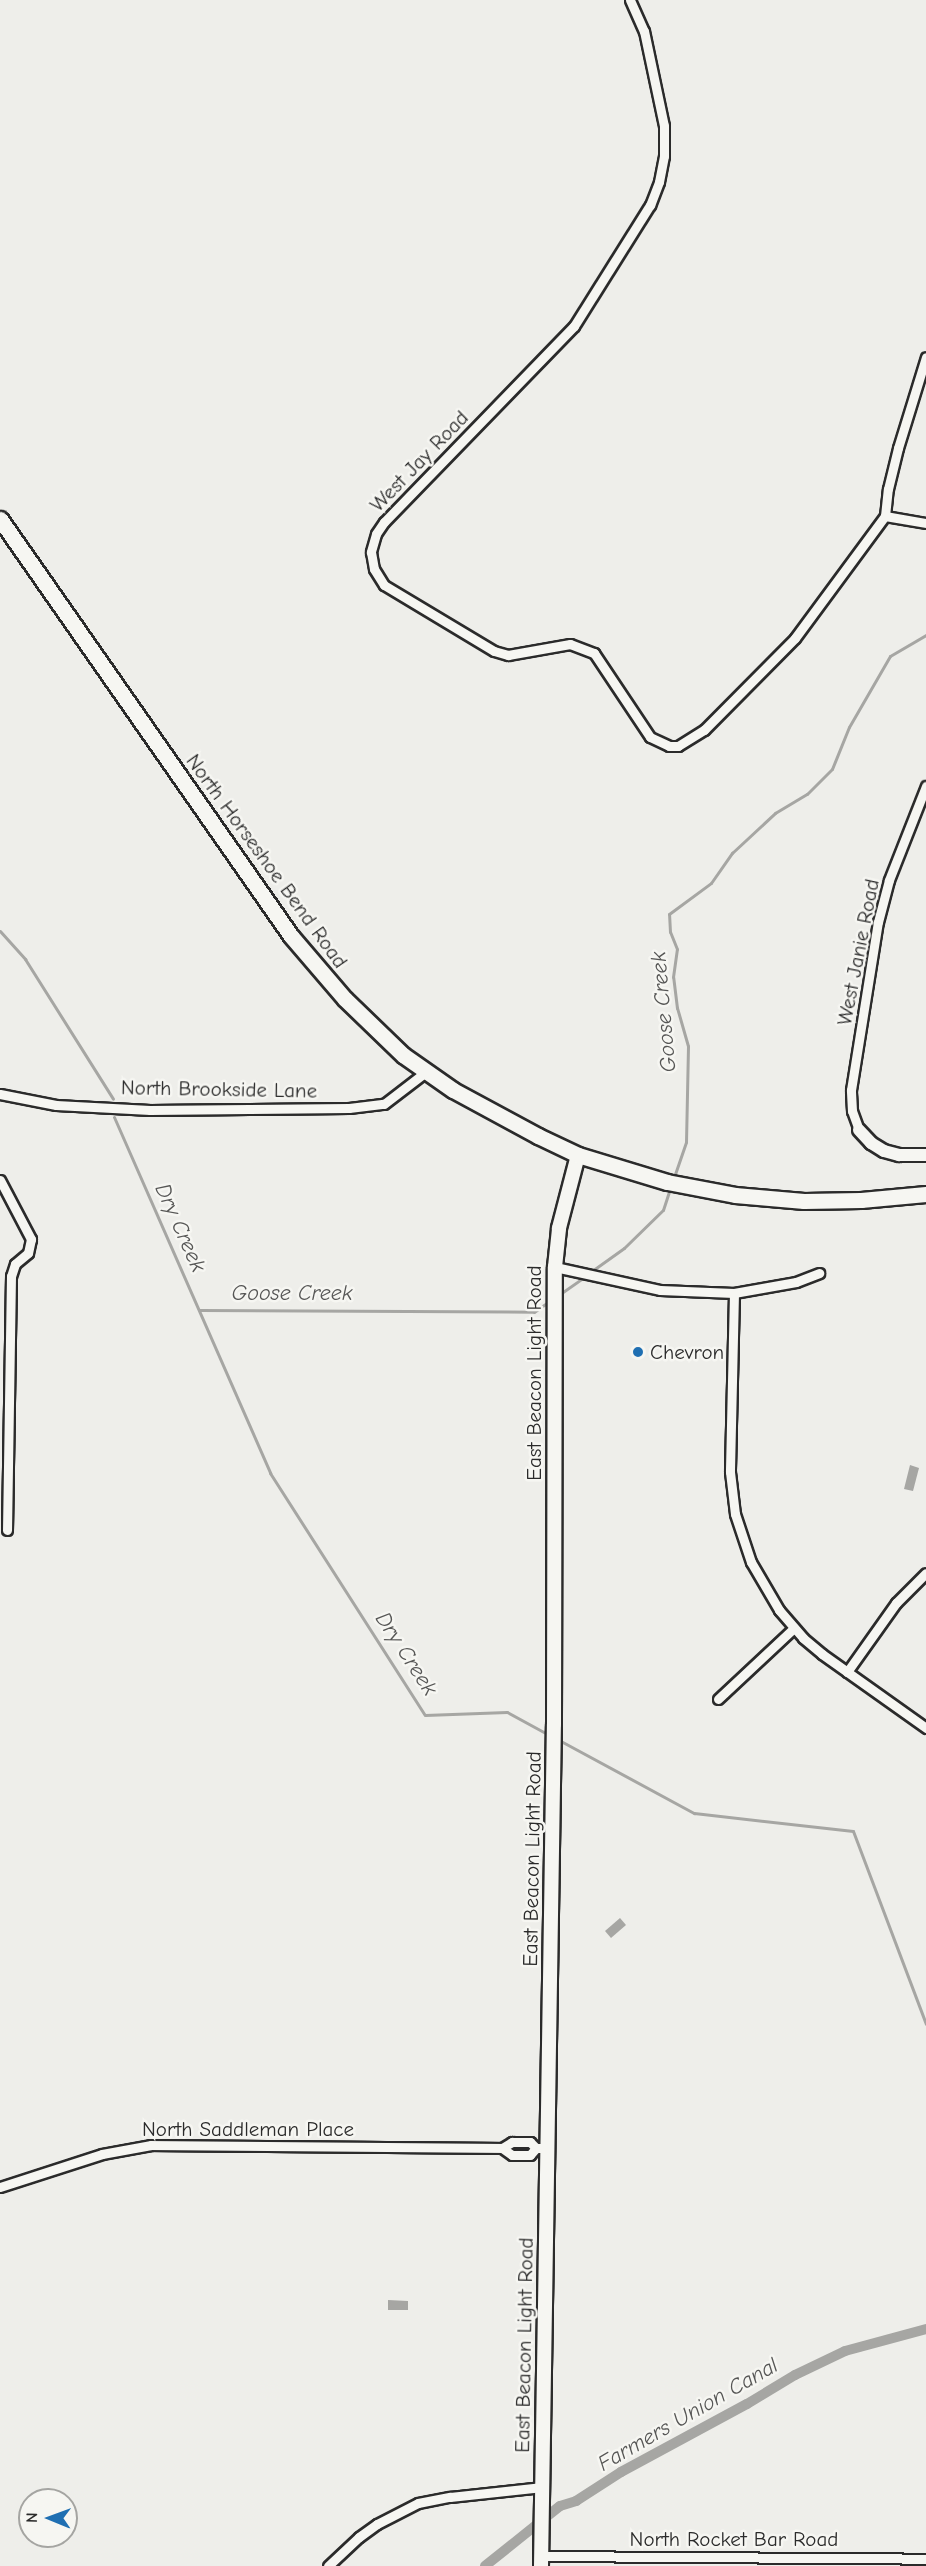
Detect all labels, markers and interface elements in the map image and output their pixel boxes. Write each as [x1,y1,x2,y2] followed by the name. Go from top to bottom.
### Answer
[364,405,474,517] street label: West Jay Road
[181,749,353,973] street label: North Horseshoe Bend Road
[831,877,885,1027] street label: West Janie Road
[646,951,682,1073] water label: Goose Creek
[121,1075,317,1103] street label: North Brookside Lane
[149,1180,211,1276] water label: Dry Creek
[521,1265,547,1481] street label: East Beacon Light Road
[232,1281,352,1307] water label: Goose Creek
[650,1339,724,1365] place label: Chevron
[631,1345,645,1359] marker: Chevron
[369,1607,443,1701] water label: Dry Creek
[518,1751,546,1967] street label: East Beacon Light Road
[142,2116,354,2142] street label: North Saddleman Place
[510,2237,538,2453] street label: East Beacon Light Road
[593,2353,783,2477] water label: Farmers Union Canal
[18,2488,78,2548] north arrow
[23,2512,41,2523] text: N
[630,2526,838,2552] street label: North Rocket Bar Road

